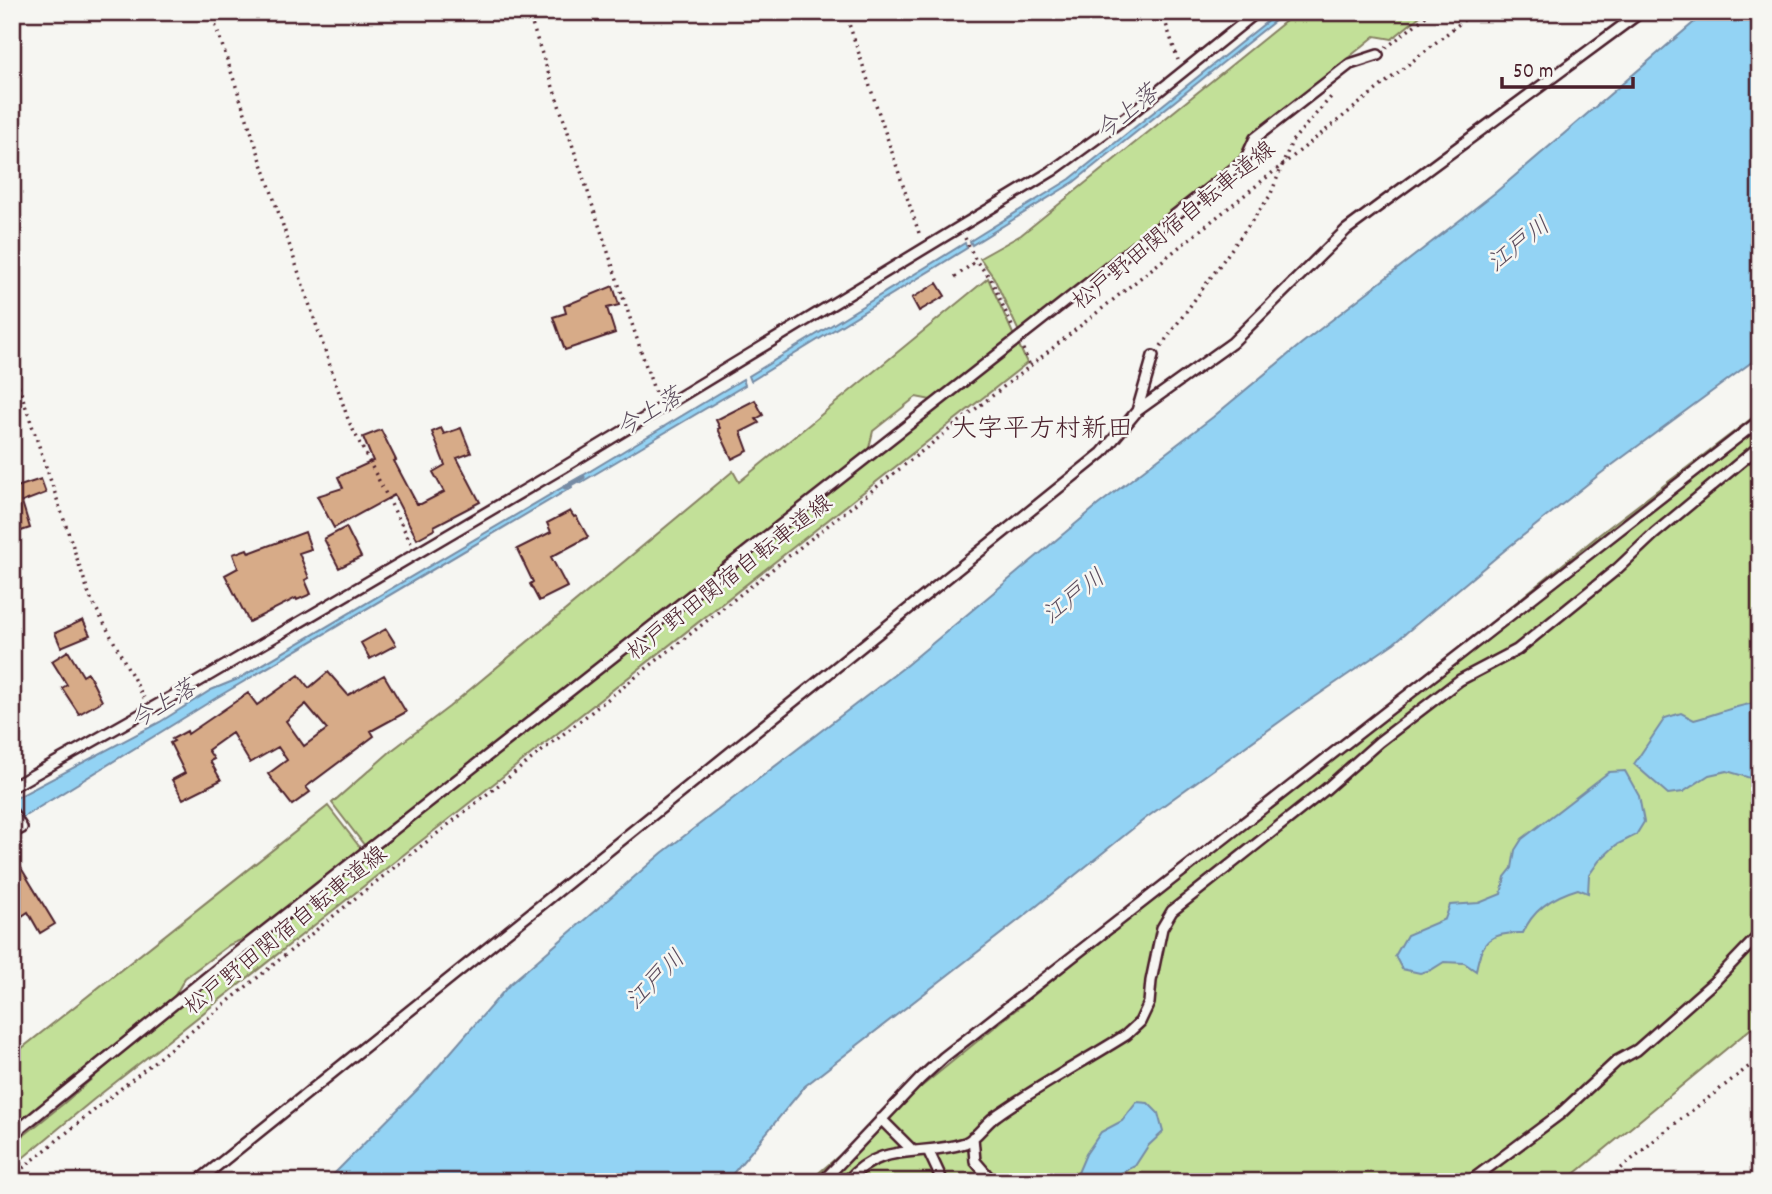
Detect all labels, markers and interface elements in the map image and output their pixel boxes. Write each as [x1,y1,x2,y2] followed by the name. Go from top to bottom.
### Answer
[1502,46,1634,90] scale bar
[1513,58,1553,88] text: 50 m
[1089,77,1168,150] water label: 今上落
[1066,135,1284,319] street label: 松戸野田関宿自転車道線
[1481,210,1559,282] water label: 江戸川
[610,380,691,447] water label: 今上落
[951,412,1133,449] district label: 大字平方村新田
[621,488,841,670] street label: 松戸野田関宿自転車道線
[1036,562,1114,634] water label: 江戸川
[124,672,205,739] water label: 今上落
[178,840,396,1024] street label: 松戸野田関宿自転車道線
[620,944,694,1018] water label: 江戸川

